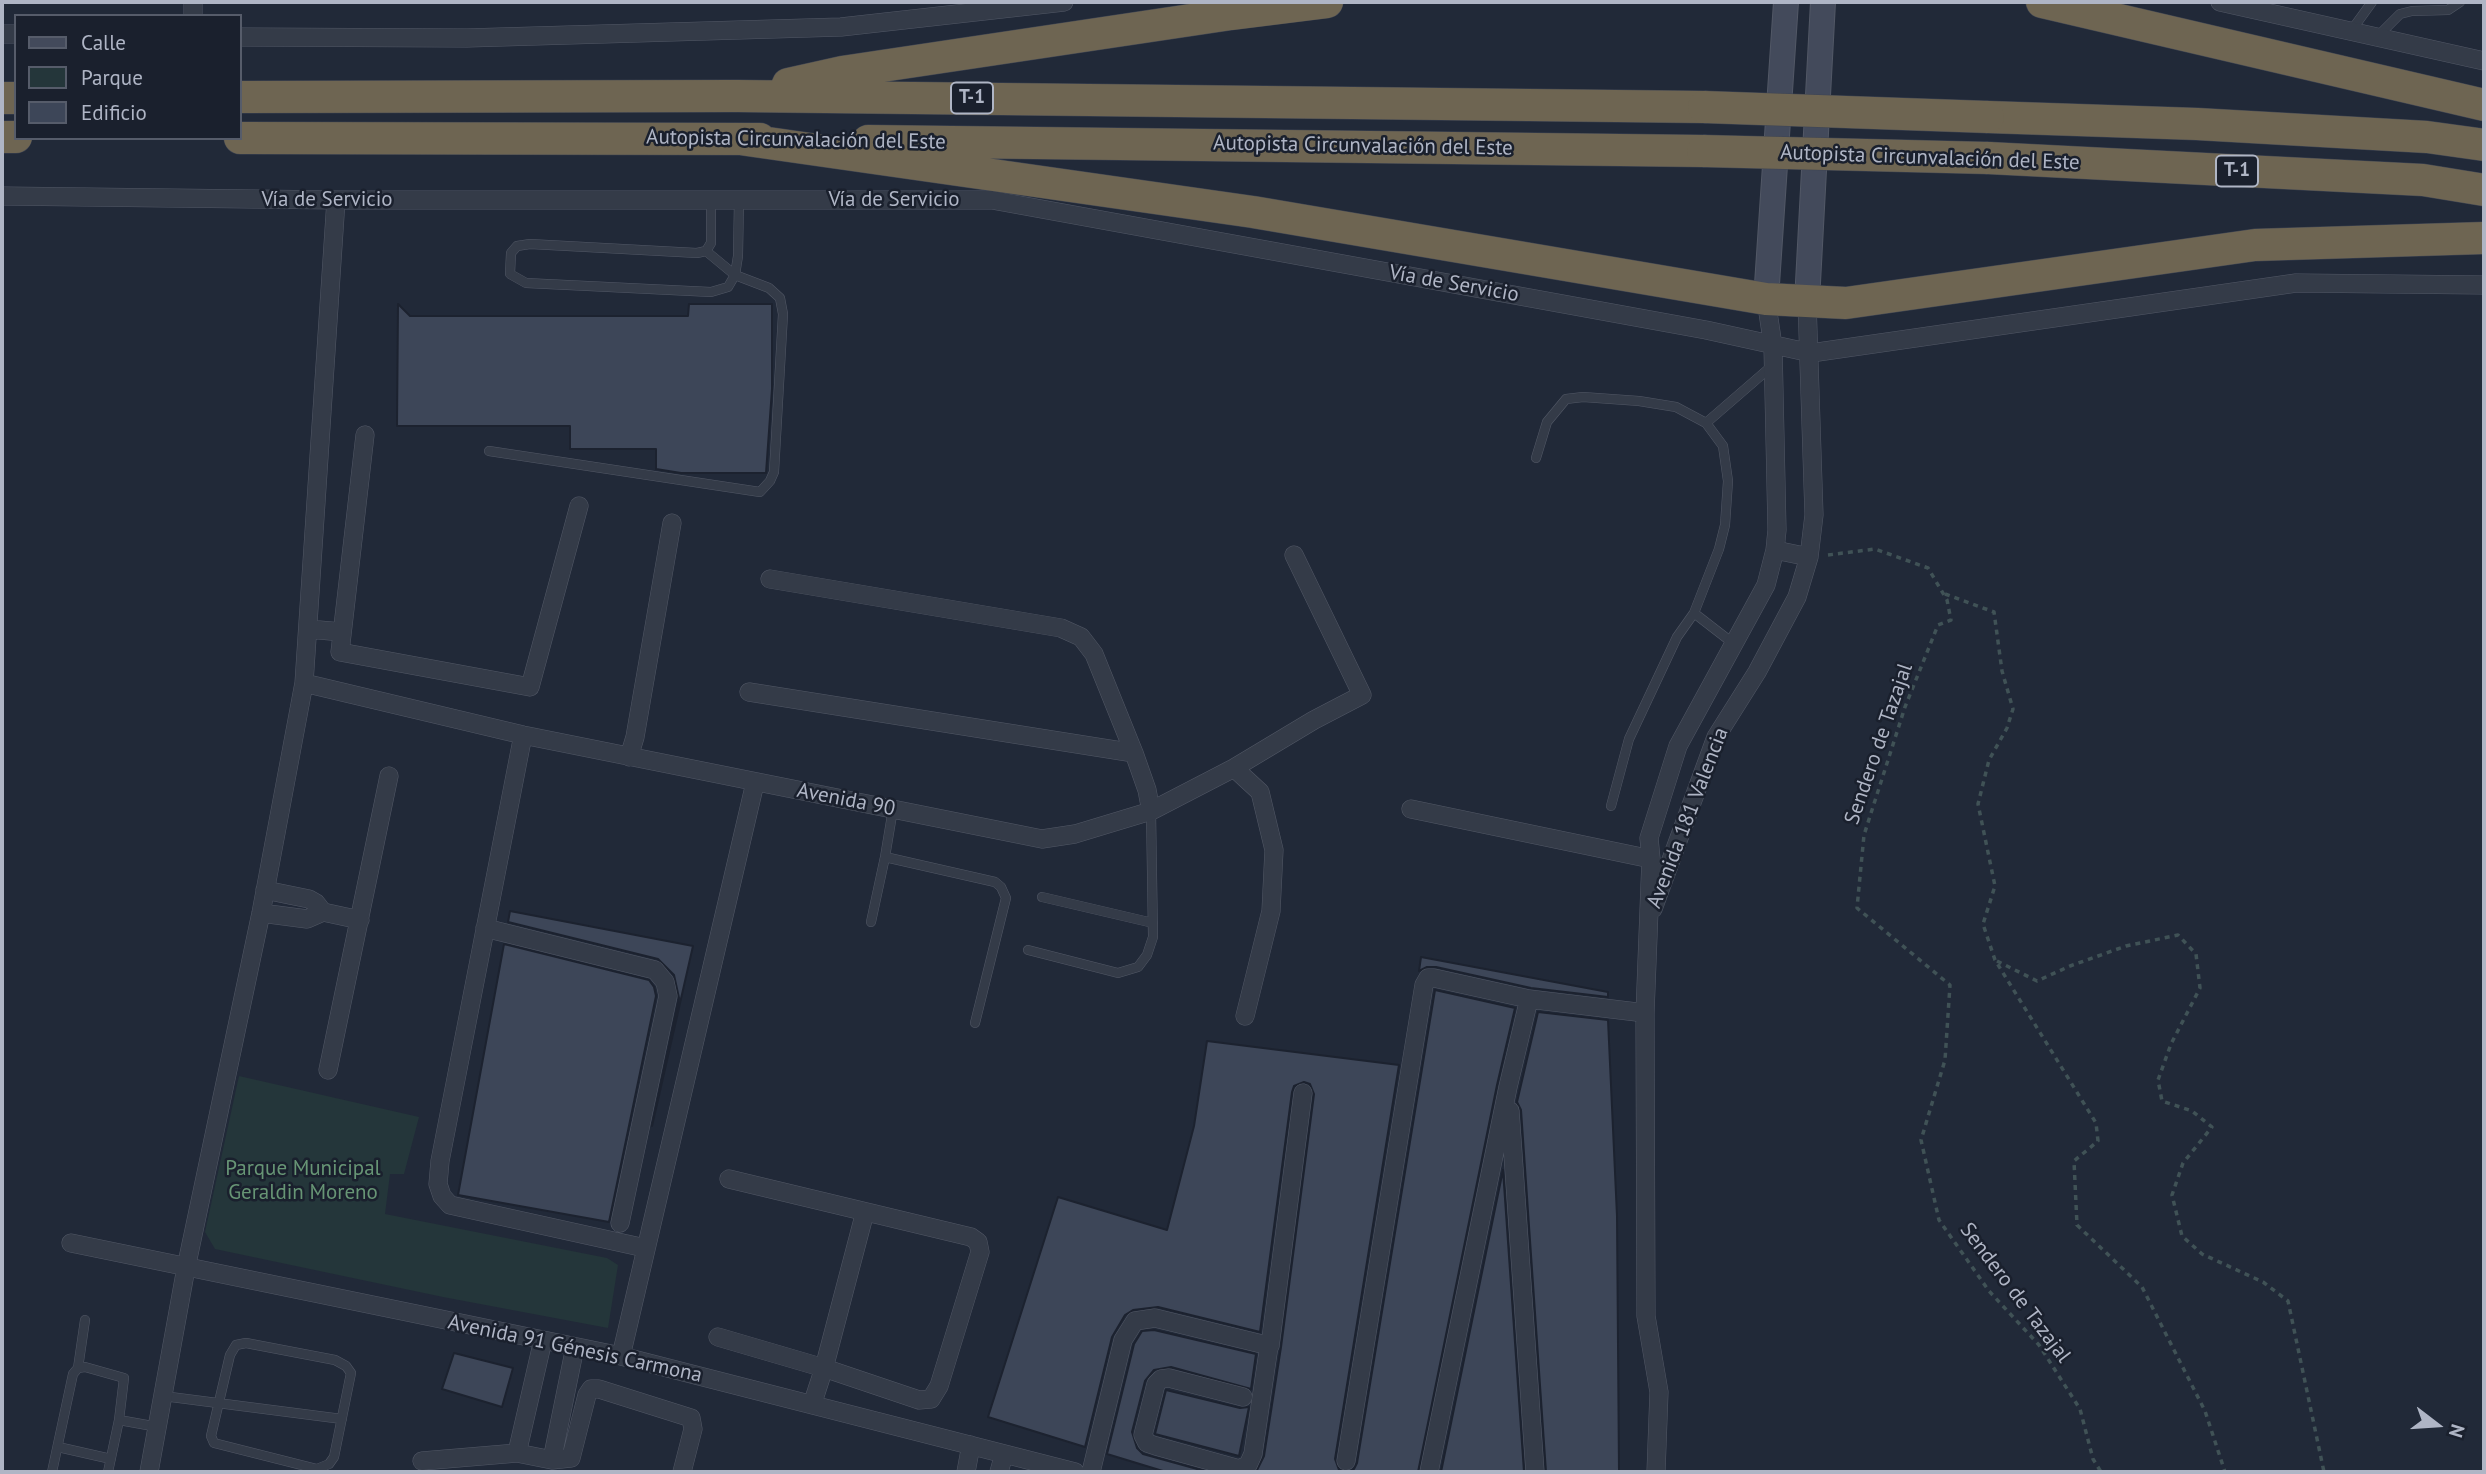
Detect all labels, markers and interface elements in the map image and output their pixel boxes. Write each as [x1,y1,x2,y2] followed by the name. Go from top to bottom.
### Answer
[14,14,242,140] legend
[81,29,126,56] text: Calle
[81,64,143,91] text: Parque
[951,82,993,114] road number: T-1
[81,99,147,126] text: Edificio
[646,125,946,155] street label: Autopista Circunvalación del Este
[1213,131,1513,161] street label: Autopista Circunvalación del Este
[1780,140,2080,176] street label: Autopista Circunvalación del Este
[2216,155,2258,186] road number: T-1
[261,187,393,213] street label: Vía de Servicio
[828,187,960,213] street label: Vía de Servicio
[1387,260,1521,308] street label: Vía de Servicio
[1840,660,1918,828] street label: Sendero de Tazajal
[1642,724,1734,912] street label: Avenida 181 Valencia
[795,778,897,822] street label: Avenida 90
[225,1156,381,1206] park label: Parque Municipal Geraldin Moreno
[1954,1218,2076,1368] street label: Sendero de Tazajal
[446,1310,704,1388] street label: Avenida 91 Génesis Carmona
[2402,1390,2472,1460] north arrow
[2444,1422,2470,1441] text: N

